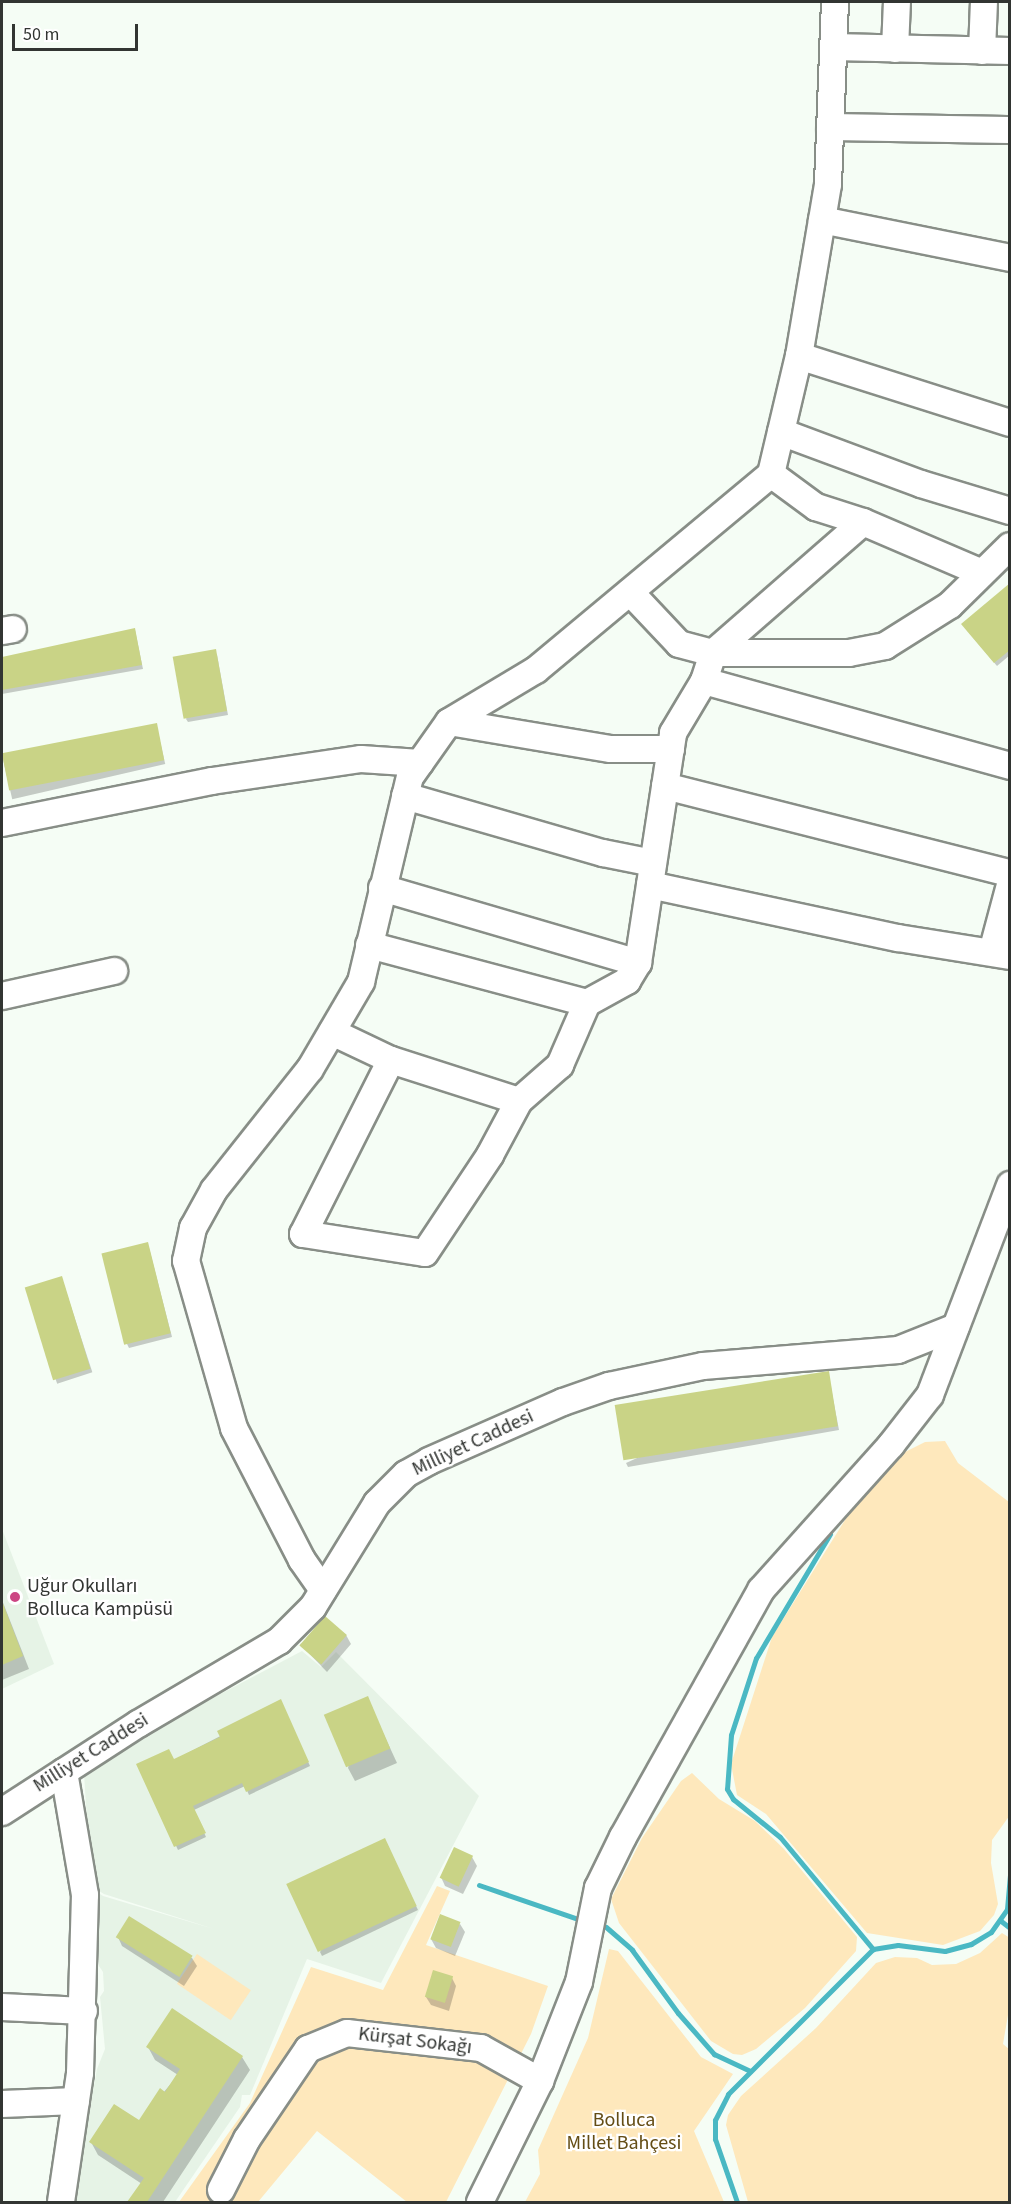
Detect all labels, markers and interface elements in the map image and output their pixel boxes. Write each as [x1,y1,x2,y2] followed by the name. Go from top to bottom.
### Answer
[15,12,141,50] scale bar
[23,22,59,47] text: 50 m
[408,1404,538,1482] street label: Milliyet Caddesi
[27,1574,173,1621] place label: Uğur Okulları Bolluca Kampüsü
[8,1590,22,1604] marker: Uğur Okulları Bolluca Kampüsü
[29,1708,153,1798] street label: Milliyet Caddesi
[357,2022,473,2060] street label: Kürşat Sokağı
[567,2109,681,2156] park label: Bolluca Millet Bahçesi

